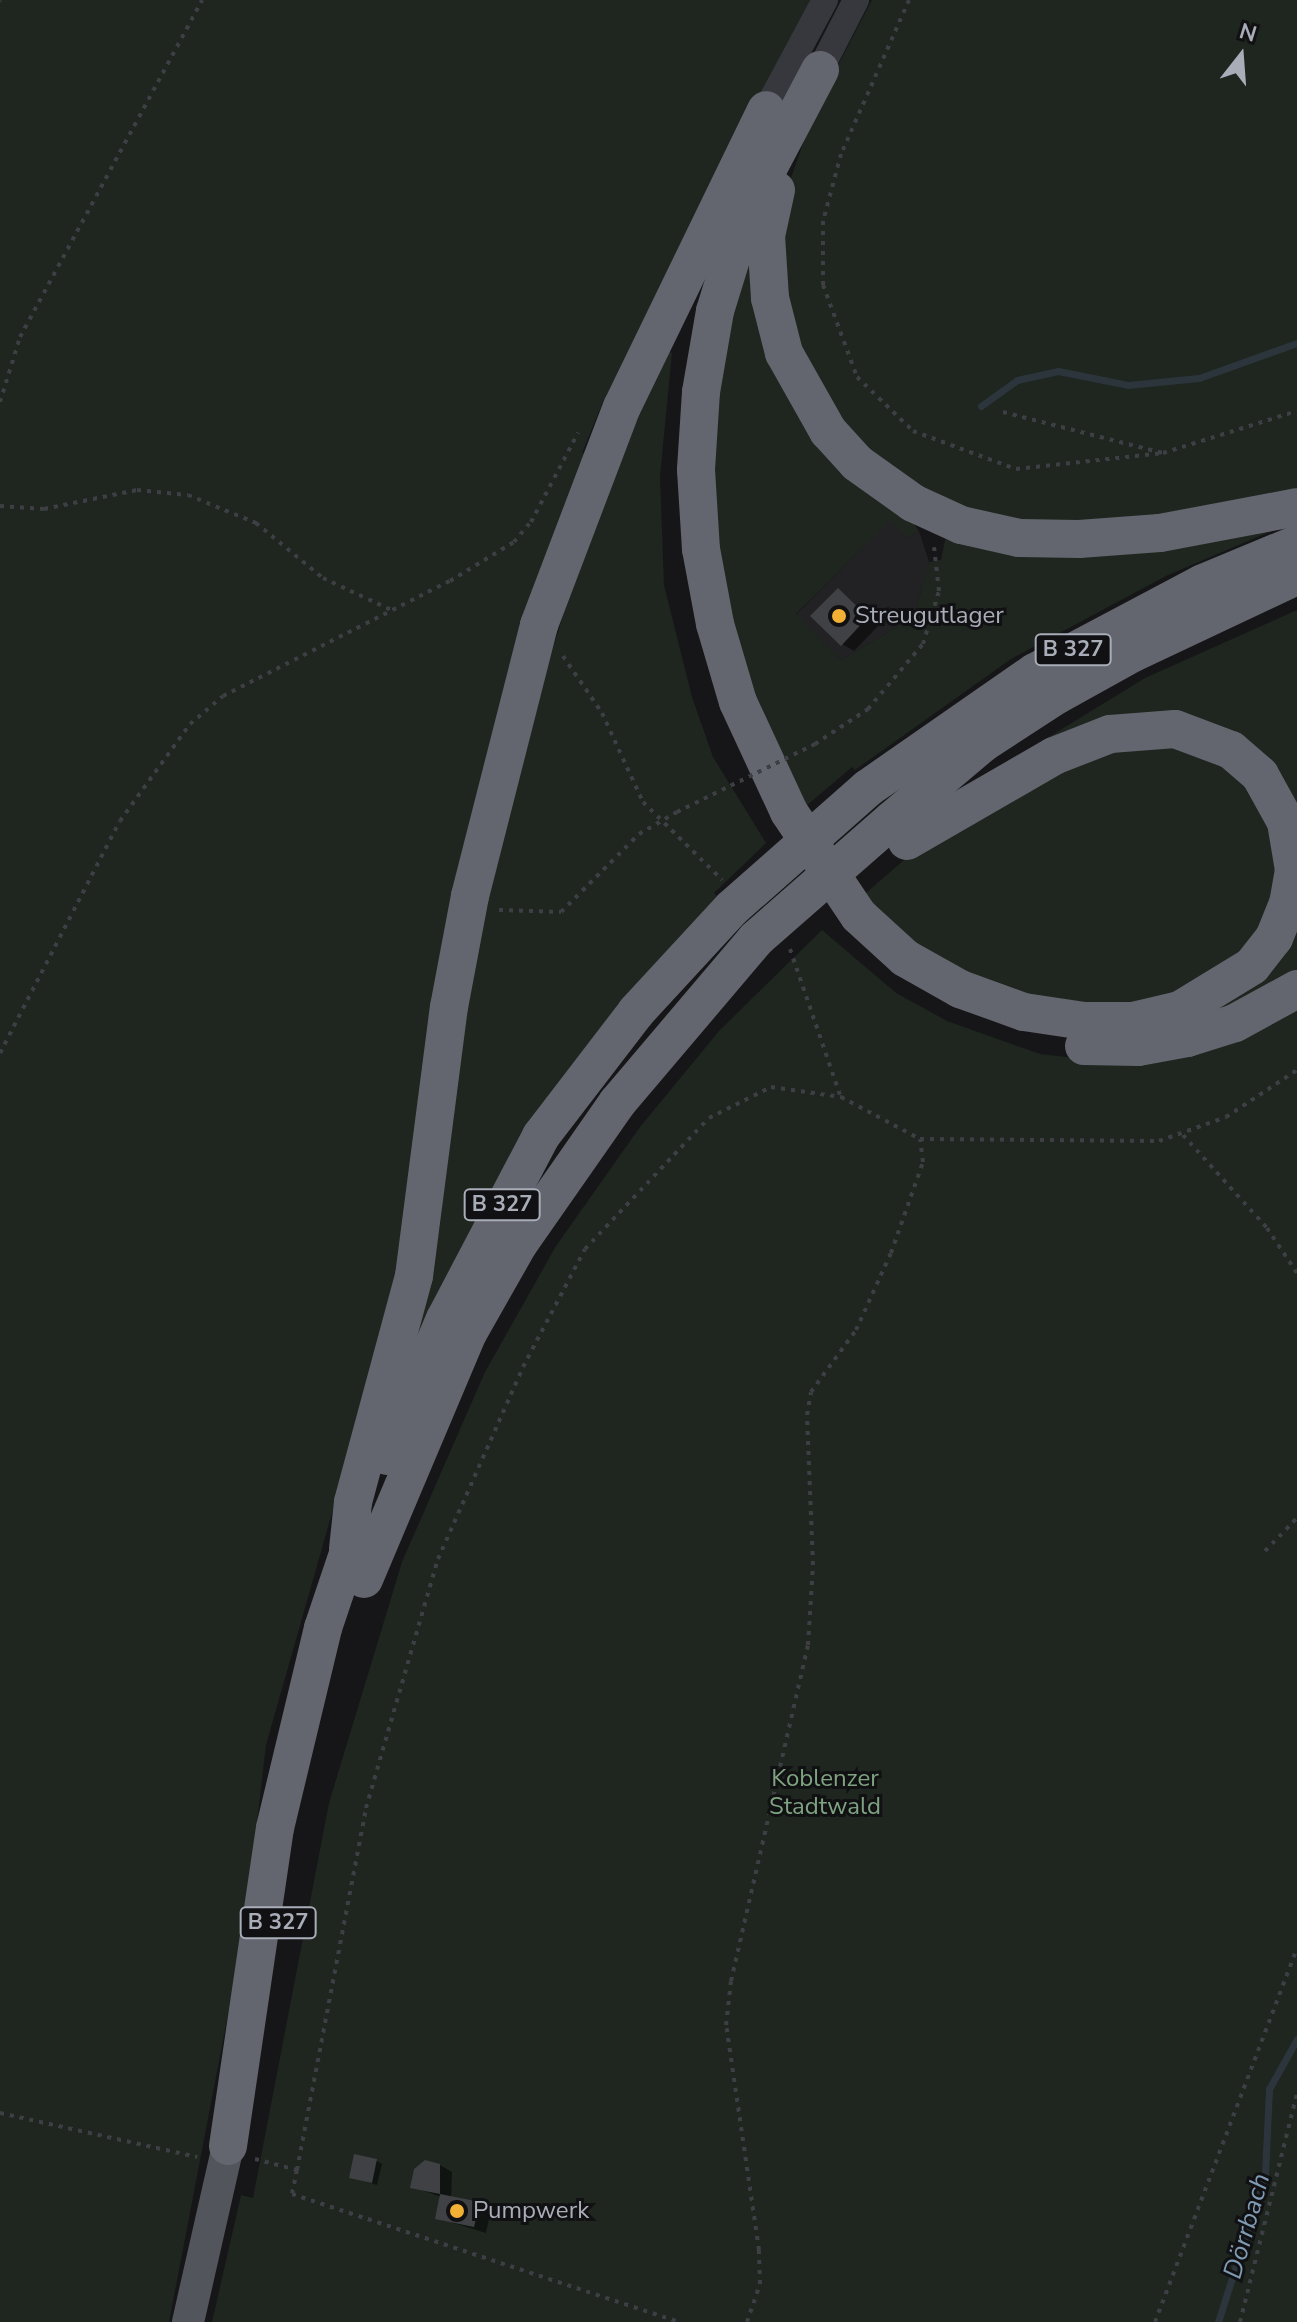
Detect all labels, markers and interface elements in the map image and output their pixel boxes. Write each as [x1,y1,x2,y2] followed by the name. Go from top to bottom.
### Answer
[1201,16,1281,96] north arrow
[1236,16,1260,50] text: N
[855,602,1004,630] place label: Streugutlager
[830,607,848,625] marker: Streugutlager
[1033,632,1113,668] road number: B 327
[462,1187,542,1223] road number: B 327
[769,1765,881,1821] park label: Koblenzer Stadtwald
[238,1905,318,1941] road number: B 327
[1217,2170,1277,2282] water label: Dörrbach
[473,2197,589,2225] place label: Pumpwerk
[448,2202,466,2220] marker: Pumpwerk

